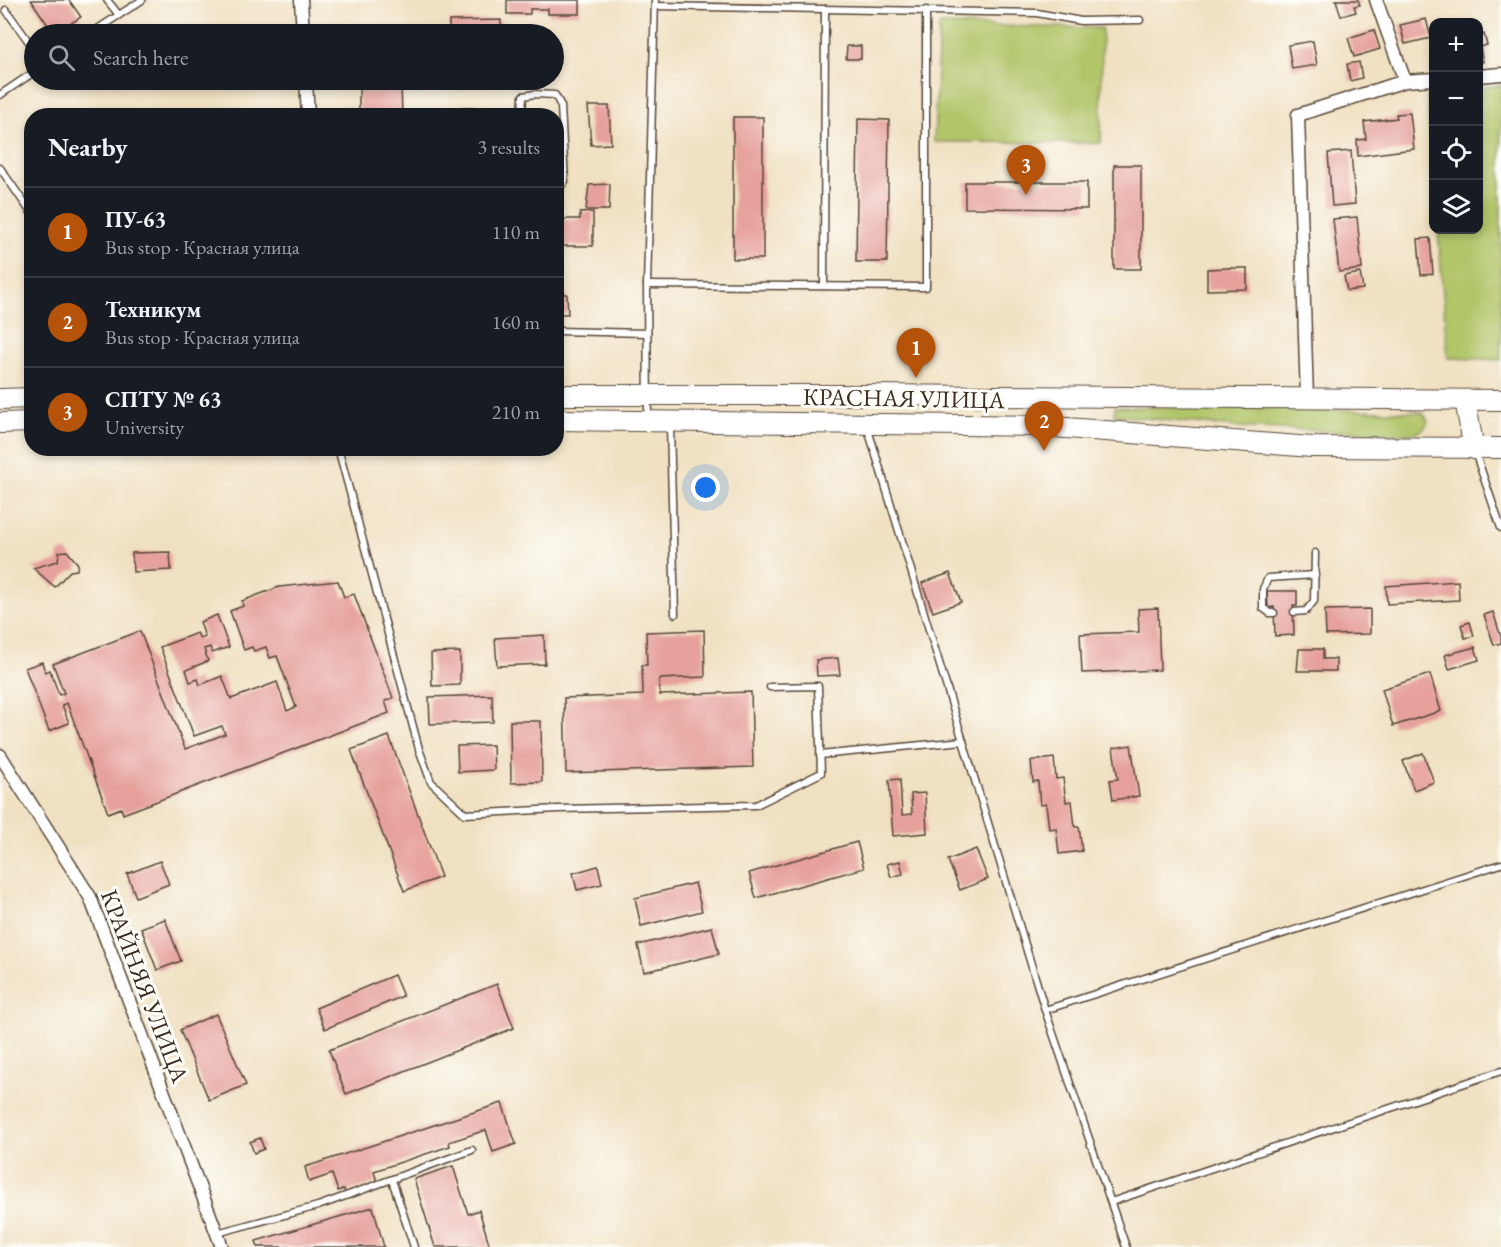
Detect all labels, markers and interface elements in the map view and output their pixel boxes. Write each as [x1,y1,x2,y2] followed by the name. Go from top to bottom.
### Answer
[1429,18,1483,234] map controls
[1429,18,1483,72] button: +
[24,24,564,90] search box
[45,41,78,74] icon: search
[93,43,188,72] text: Search here
[1429,72,1483,126] button: −
[1429,126,1483,180] button: locate
[48,130,128,164] text: Nearby
[477,134,540,160] text: 3 results
[1006,146,1046,195] pin: 3
[1429,180,1483,234] button: layers
[105,205,166,234] text: ПУ-63
[62,219,73,245] text: 1
[492,219,540,245] text: 110 m
[105,234,300,260] text: Bus stop · Красная улица
[105,295,201,324] text: Техникум
[62,309,73,335] text: 2
[492,309,540,335] text: 160 m
[105,324,300,350] text: Bus stop · Красная улица
[896,328,936,378] pin: 1
[803,381,1006,415] street label: КРАСНАЯ УЛИЦА
[105,385,222,414] text: СПТУ № 63
[62,399,73,425] text: 3
[492,399,540,425] text: 210 m
[1024,402,1064,451] pin: 2
[105,414,184,440] text: University
[691,473,720,502] your location
[94,885,196,1087] street label: КРАЙНЯЯ УЛИЦА

